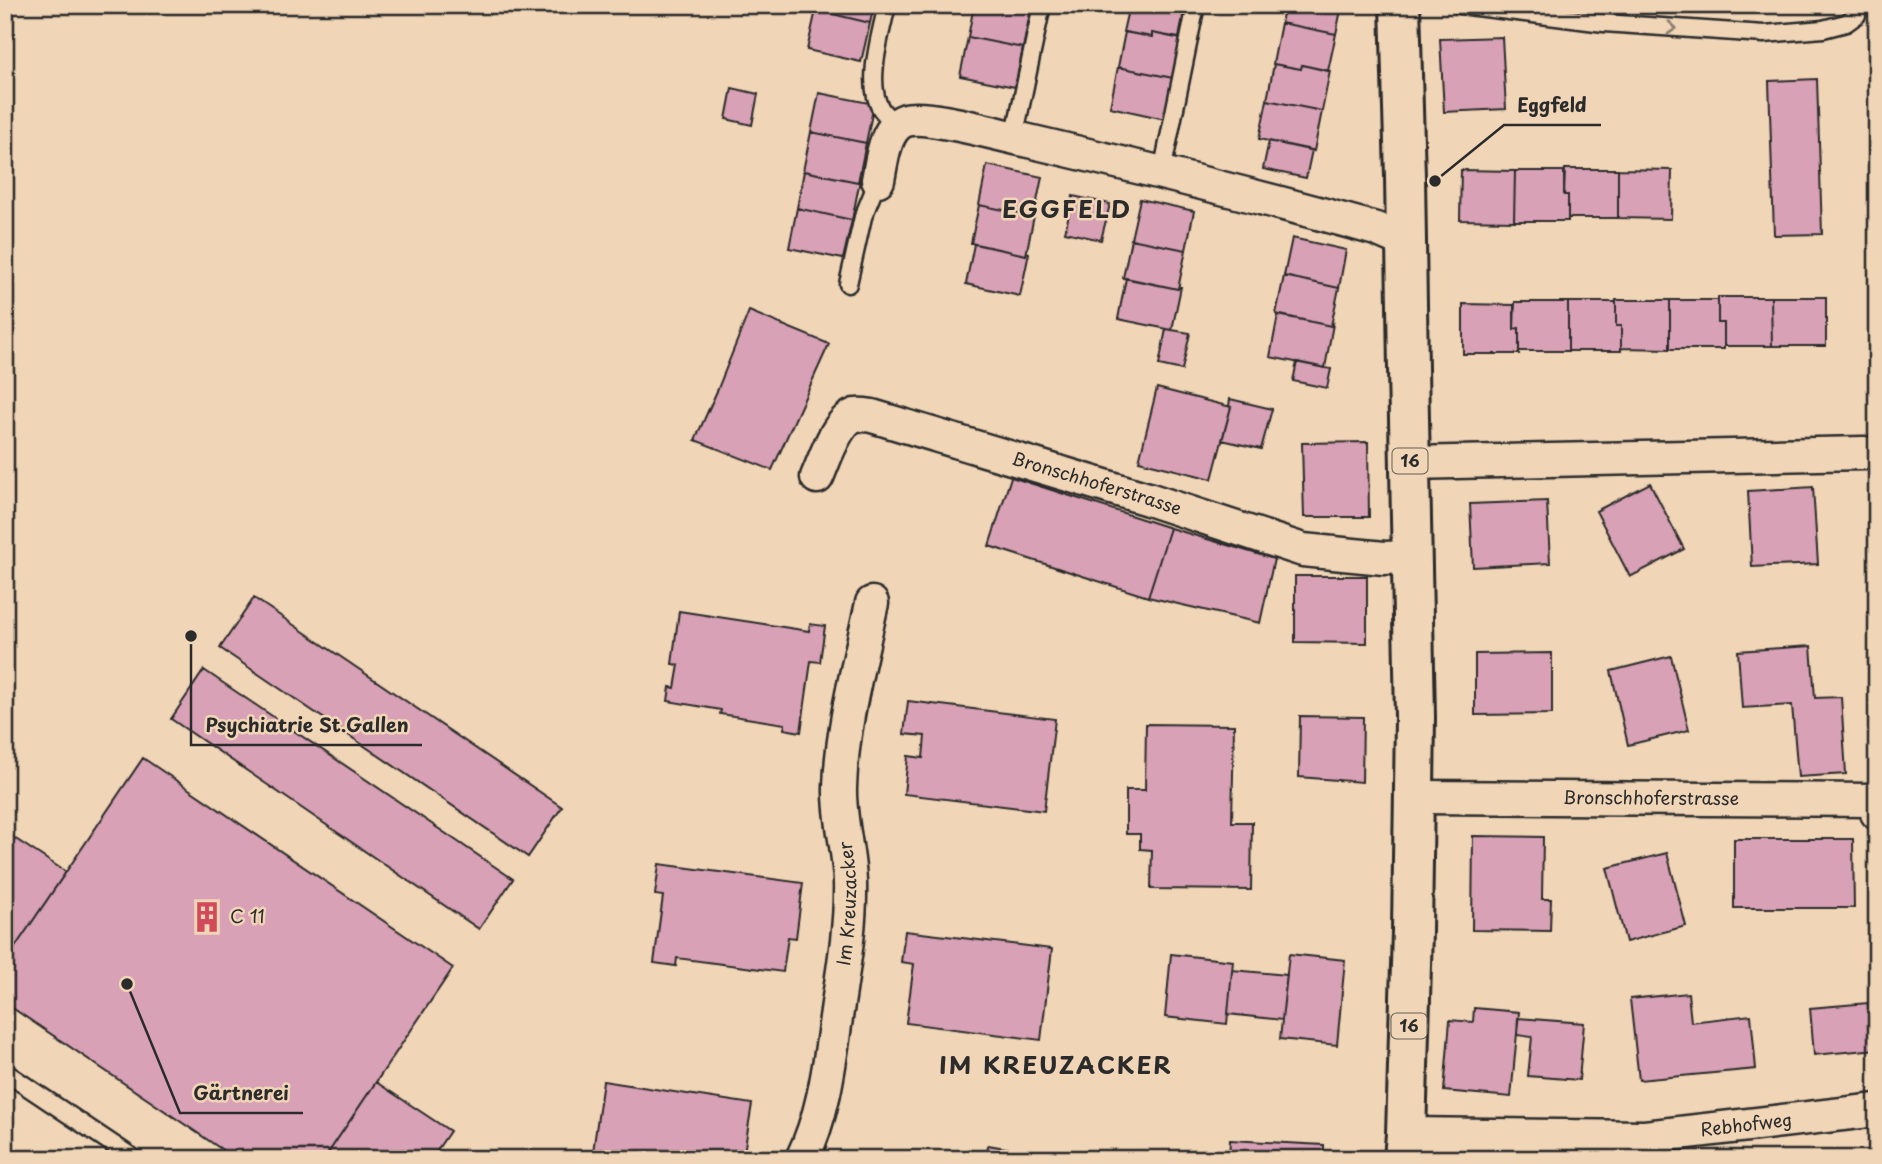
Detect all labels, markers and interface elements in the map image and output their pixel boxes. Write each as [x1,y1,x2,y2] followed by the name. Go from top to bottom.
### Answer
[1667,20,1678,35] one-way arrow
[1504,85,1601,125] callout: Eggfeld
[1517,90,1587,118] text: Eggfeld
[1002,190,1132,226] district label: EGGFELD
[1009,444,1186,521] street label: Bronschhoferstrasse
[1392,448,1428,474] road number: 16
[191,705,422,745] callout: Psychiatrie St.Gallen
[205,710,409,738] text: Psychiatrie St.Gallen
[1563,783,1739,811] street label: Bronschhoferstrasse
[829,839,862,967] street label: Im Kreuzacker
[190,900,224,934] building icon: C 11
[230,902,265,929] place label: C 11
[1392,1014,1426,1038] road number: 16
[939,1046,1173,1082] district label: IM KREUZACKER
[180,1073,303,1113] callout: Gärtnerei
[193,1078,289,1106] text: Gärtnerei
[1699,1105,1794,1142] street label: Rebhofweg

